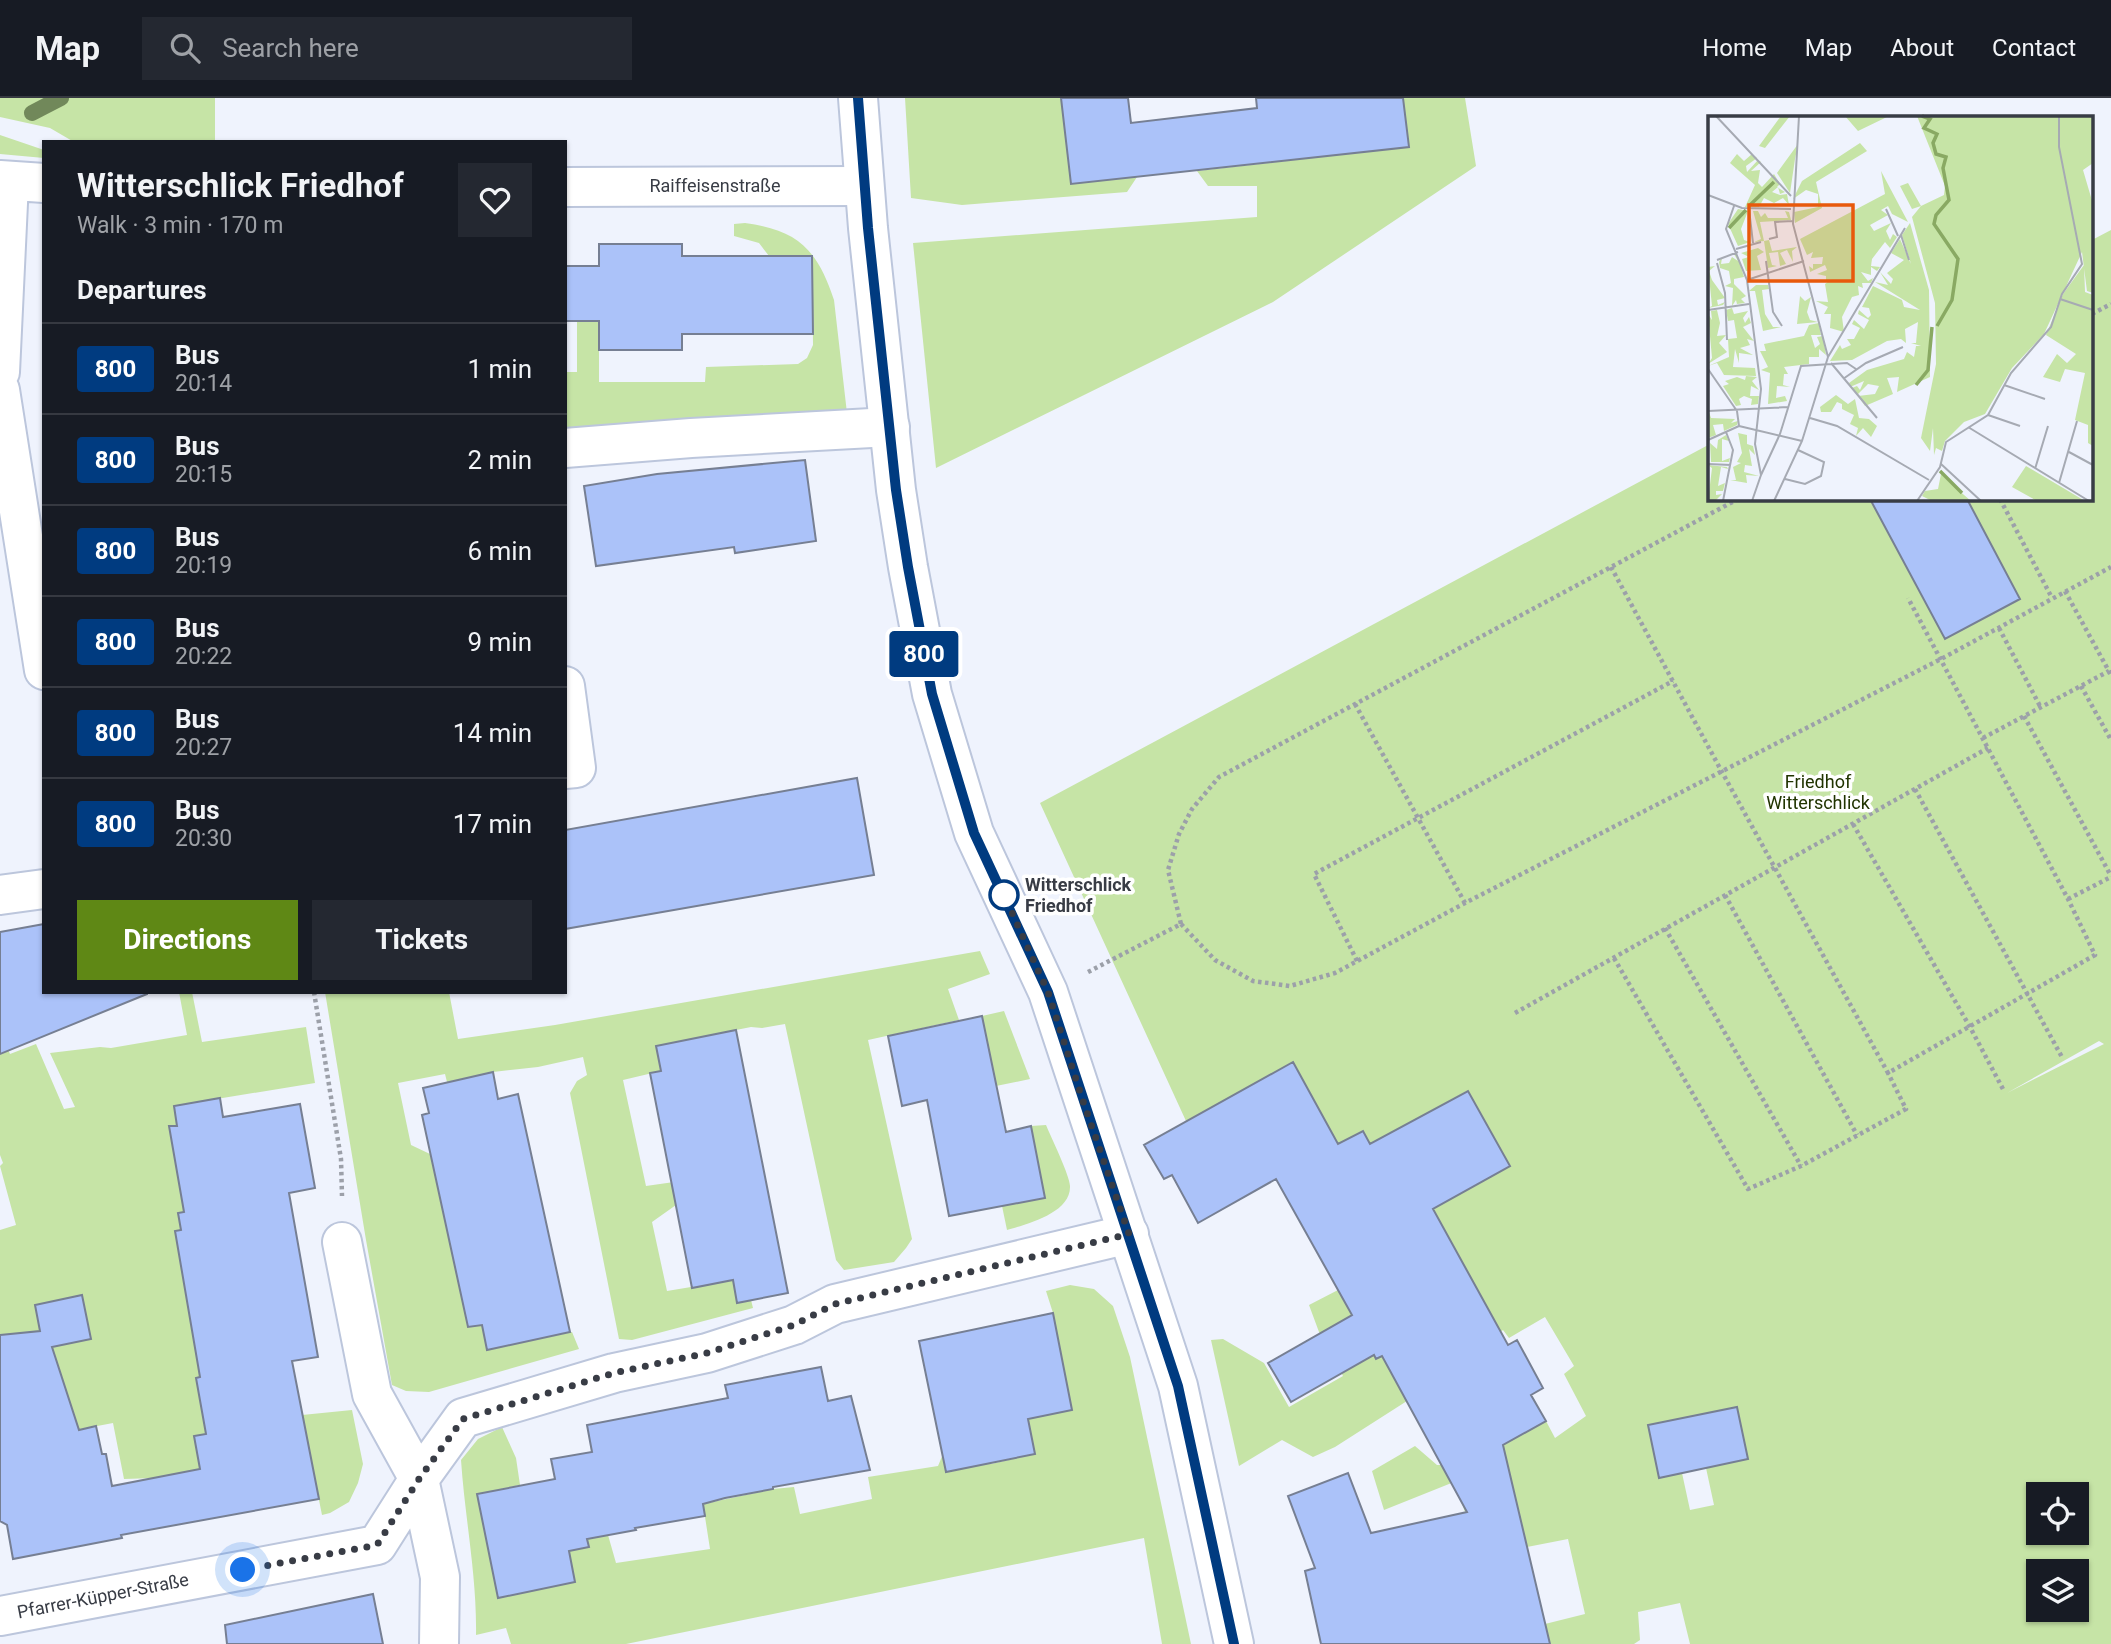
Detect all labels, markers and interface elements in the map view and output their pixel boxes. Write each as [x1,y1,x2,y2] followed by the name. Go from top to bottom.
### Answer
[142,17,632,80] search box
[35,29,100,68] text: Map
[166,29,204,67] icon: search
[222,33,359,63] text: Search here
[1702,34,1767,62] text: Home
[1805,34,1852,62] text: Map
[1890,34,1954,62] text: About
[1992,34,2076,62] text: Contact
[1708,116,2094,500] inset map
[458,163,532,237] button: heart
[77,166,404,205] text: Witterschlick Friedhof
[649,175,781,196] street label: Raiffeisenstraße
[77,212,283,239] text: Walk · 3 min · 170 m
[77,275,207,305] text: Departures
[175,340,220,370] text: Bus
[467,354,532,384] text: 1 min
[95,355,136,383] text: 800
[175,370,232,397] text: 20:14
[175,431,220,461] text: Bus
[467,445,532,475] text: 2 min
[95,446,136,474] text: 800
[175,461,232,488] text: 20:15
[175,522,220,552] text: Bus
[467,536,532,566] text: 6 min
[95,537,136,565] text: 800
[175,552,232,579] text: 20:19
[175,613,220,643] text: Bus
[467,627,532,657] text: 9 min
[95,628,136,656] text: 800
[884,631,964,677] line badge: 800
[903,640,945,668] text: 800
[175,643,232,670] text: 20:22
[175,704,220,734] text: Bus
[453,718,532,748] text: 14 min
[95,719,136,747] text: 800
[175,734,232,761] text: 20:27
[1766,771,1871,813] park label: Friedhof Witterschlick
[175,795,220,825] text: Bus
[453,809,532,839] text: 17 min
[95,810,136,838] text: 800
[175,825,232,852] text: 20:30
[1025,874,1132,916] place label: Witterschlick Friedhof
[989,880,1019,910] marker: Witterschlick Friedhof
[77,900,298,980] button: Directions
[312,900,532,980] button: Tickets
[2026,1482,2089,1622] map controls
[2026,1482,2089,1545] button: locate
[225,1552,260,1587] your location
[2026,1559,2089,1622] button: layers
[15,1569,190,1622] street label: Pfarrer-Küpper-Straße

